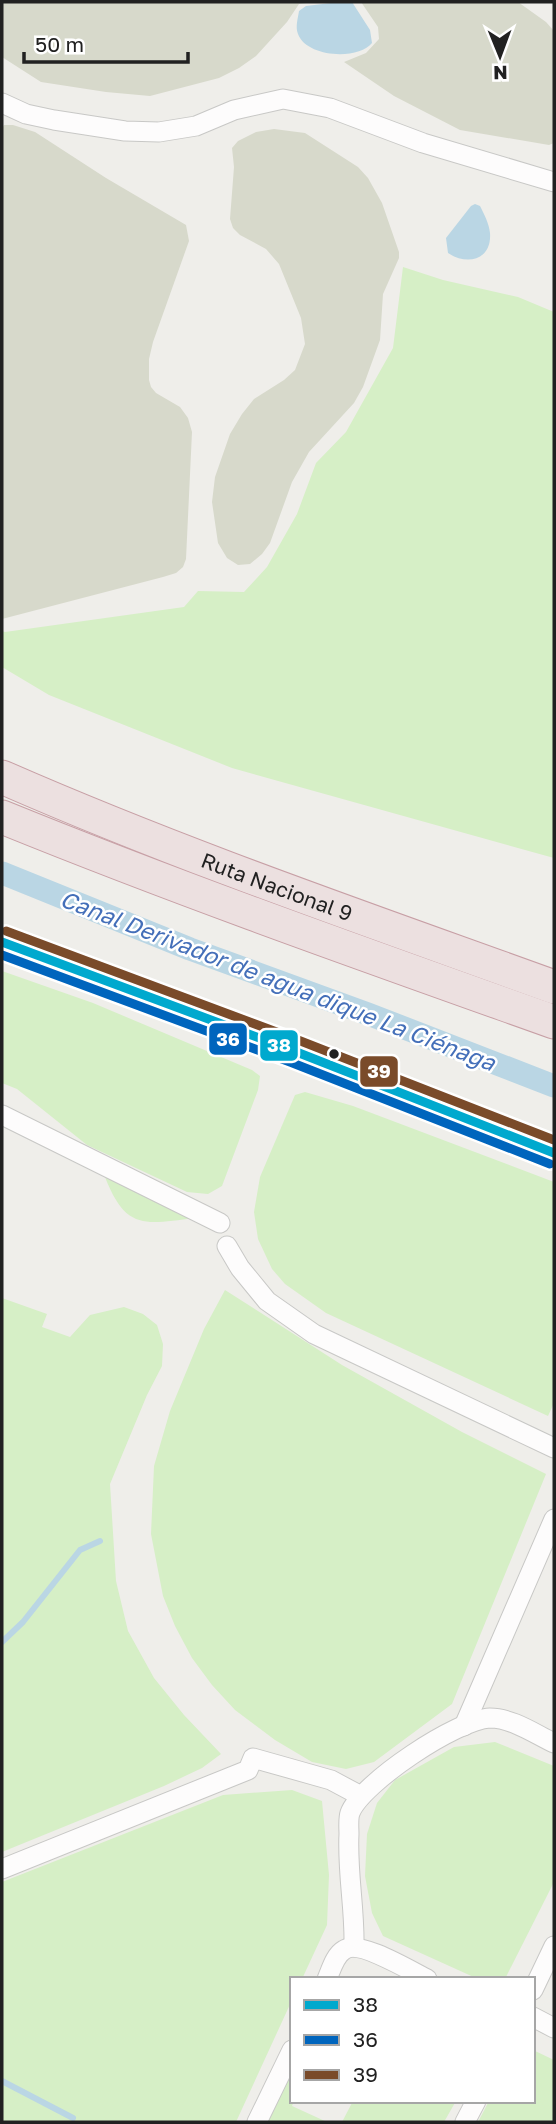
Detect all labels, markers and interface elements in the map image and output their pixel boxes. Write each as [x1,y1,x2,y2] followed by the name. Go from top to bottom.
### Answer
[24,21,189,65] scale bar
[465,21,535,91] north arrow
[35,31,84,57] text: 50 m
[493,62,508,85] text: N
[198,847,356,926] street label: Ruta Nacional 9
[57,884,500,1076] water label: Canal Derivador de agua dique La Ciénaga
[208,1022,248,1056] line badge: 36
[216,1027,240,1050] text: 36
[259,1029,299,1062] line badge: 38
[267,1033,291,1056] text: 38
[327,1047,341,1061] unlabelled marker
[359,1055,399,1088] line badge: 39
[367,1059,391,1082] text: 39
[290,1977,535,2103] legend
[353,1991,378,2017] text: 38
[353,2026,378,2052] text: 36
[353,2061,378,2087] text: 39

